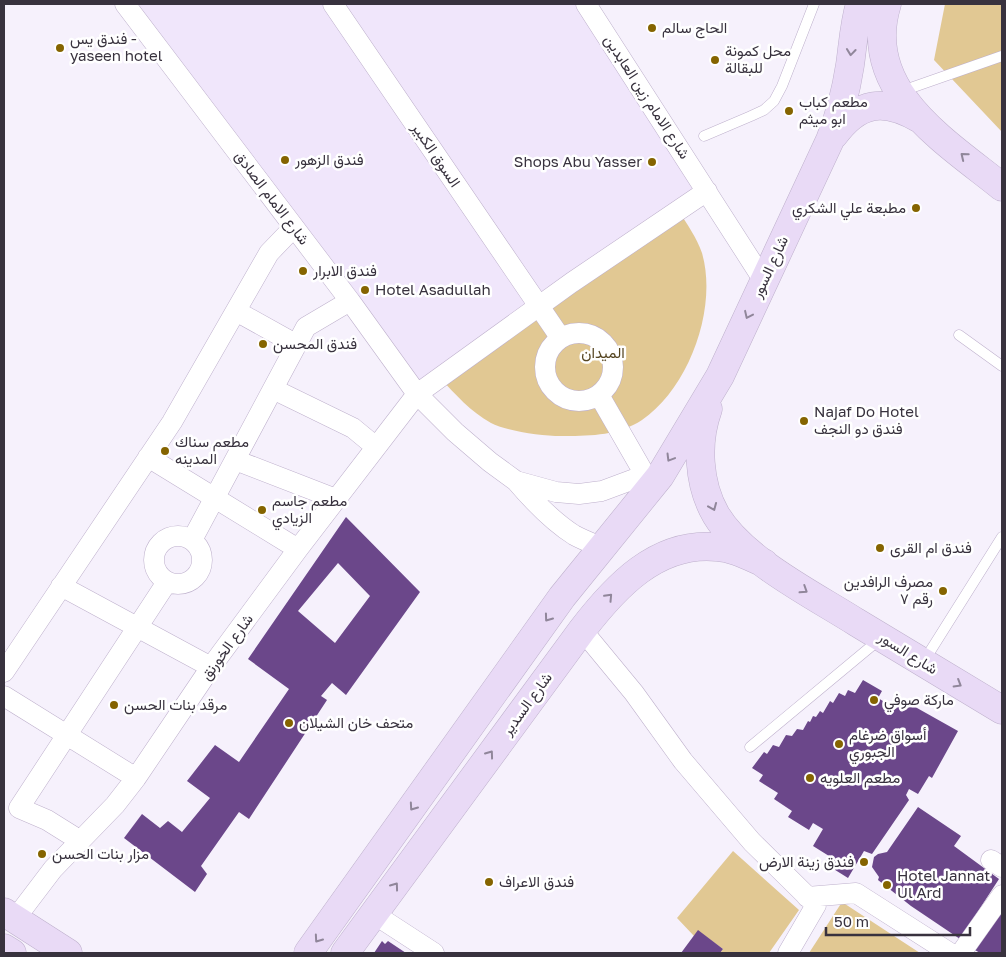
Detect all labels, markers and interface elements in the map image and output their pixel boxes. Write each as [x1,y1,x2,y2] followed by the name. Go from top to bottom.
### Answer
[662,18,727,39] place label: الحاج سالم
[646,22,658,34] marker: الحاج سالم
[70,29,163,64] place label: فندق يس - yaseen hotel
[599,31,695,164] street label: شارع الامام زين العابدين
[725,41,791,77] place label: محل كمونة للبقالة
[54,42,66,54] marker: فندق يس - yaseen hotel
[846,48,857,56] one-way arrow
[709,54,721,66] marker: محل كمونة للبقالة
[799,92,868,129] place label: مطعم كباب ابو ميثم
[783,105,795,117] marker: مطعم كباب ابو ميثم
[407,118,465,191] street label: السوق الكبير
[229,147,314,250] street label: شارع الامام الصادق
[294,150,364,169] place label: فندق الزهور
[514,152,642,170] place label: Shops Abu Yasser
[279,154,291,166] marker: فندق الزهور
[961,154,970,162] one-way arrow
[646,156,658,168] marker: Shops Abu Yasser
[792,198,906,221] place label: مطبعة علي الشكري
[910,202,922,214] marker: مطبعة علي الشكري
[747,233,794,303] street label: شارع السور
[312,261,377,280] place label: فندق الابرار
[297,265,309,277] marker: فندق الابرار
[375,280,491,298] place label: Hotel Asadullah
[359,284,371,296] marker: Hotel Asadullah
[744,310,754,319] one-way arrow
[273,334,357,354] place label: فندق المحسن
[257,338,269,350] marker: فندق المحسن
[581,343,625,362] park label: الميدان
[814,402,919,438] place label: Najaf Do Hotel فندق دو النجف
[798,415,810,427] marker: Najaf Do Hotel فندق دو النجف
[175,432,249,468] place label: مطعم سناك المدينه
[159,445,171,457] marker: مطعم سناك المدينه
[667,452,677,461] one-way arrow
[272,491,347,531] place label: مطعم جاسم الزيادي
[707,502,718,511] one-way arrow
[256,504,268,516] marker: مطعم جاسم الزيادي
[890,538,972,558] place label: فندق ام القرى
[874,542,886,554] marker: فندق ام القرى
[844,572,933,609] place label: مصرف الرافدين رقم ٧
[799,583,808,593] one-way arrow
[937,585,949,597] marker: مصرف الرافدين رقم ٧
[604,594,613,603] one-way arrow
[196,610,259,685] street label: شارع الخورنق
[545,612,553,621] one-way arrow
[873,626,942,680] street label: شارع السور
[497,668,558,741] street label: شارع السدير
[953,677,962,687] one-way arrow
[884,690,954,713] place label: ماركة صوفي
[868,694,880,706] marker: ماركة صوفي
[124,695,227,715] place label: مرقد بنات الحسن
[108,699,120,711] marker: مرقد بنات الحسن
[299,713,413,732] place label: متحف خان الشيلان
[283,717,295,729] marker: متحف خان الشيلان
[849,725,927,765] place label: أسواق ضرغام الجبوري
[833,738,845,750] marker: أسواق ضرغام الجبوري
[485,751,493,760] one-way arrow
[820,768,900,788] place label: مطعم العلويه
[804,772,816,784] marker: مطعم العلويه
[410,801,419,811] one-way arrow
[52,844,149,864] place label: مزار بنات الحسن
[36,848,48,860] marker: مزار بنات الحسن
[759,852,854,872] place label: فندق زينة الارض
[858,856,870,868] marker: فندق زينة الارض
[897,866,990,901] place label: Hotel Jannat Ul Ard
[499,872,574,891] place label: فندق الاعراف
[483,876,495,888] marker: فندق الاعراف
[881,879,893,891] marker: Hotel Jannat Ul Ard
[388,882,398,891] one-way arrow
[826,904,970,936] scale bar
[834,912,869,930] text: 50 m
[315,934,324,943] one-way arrow

